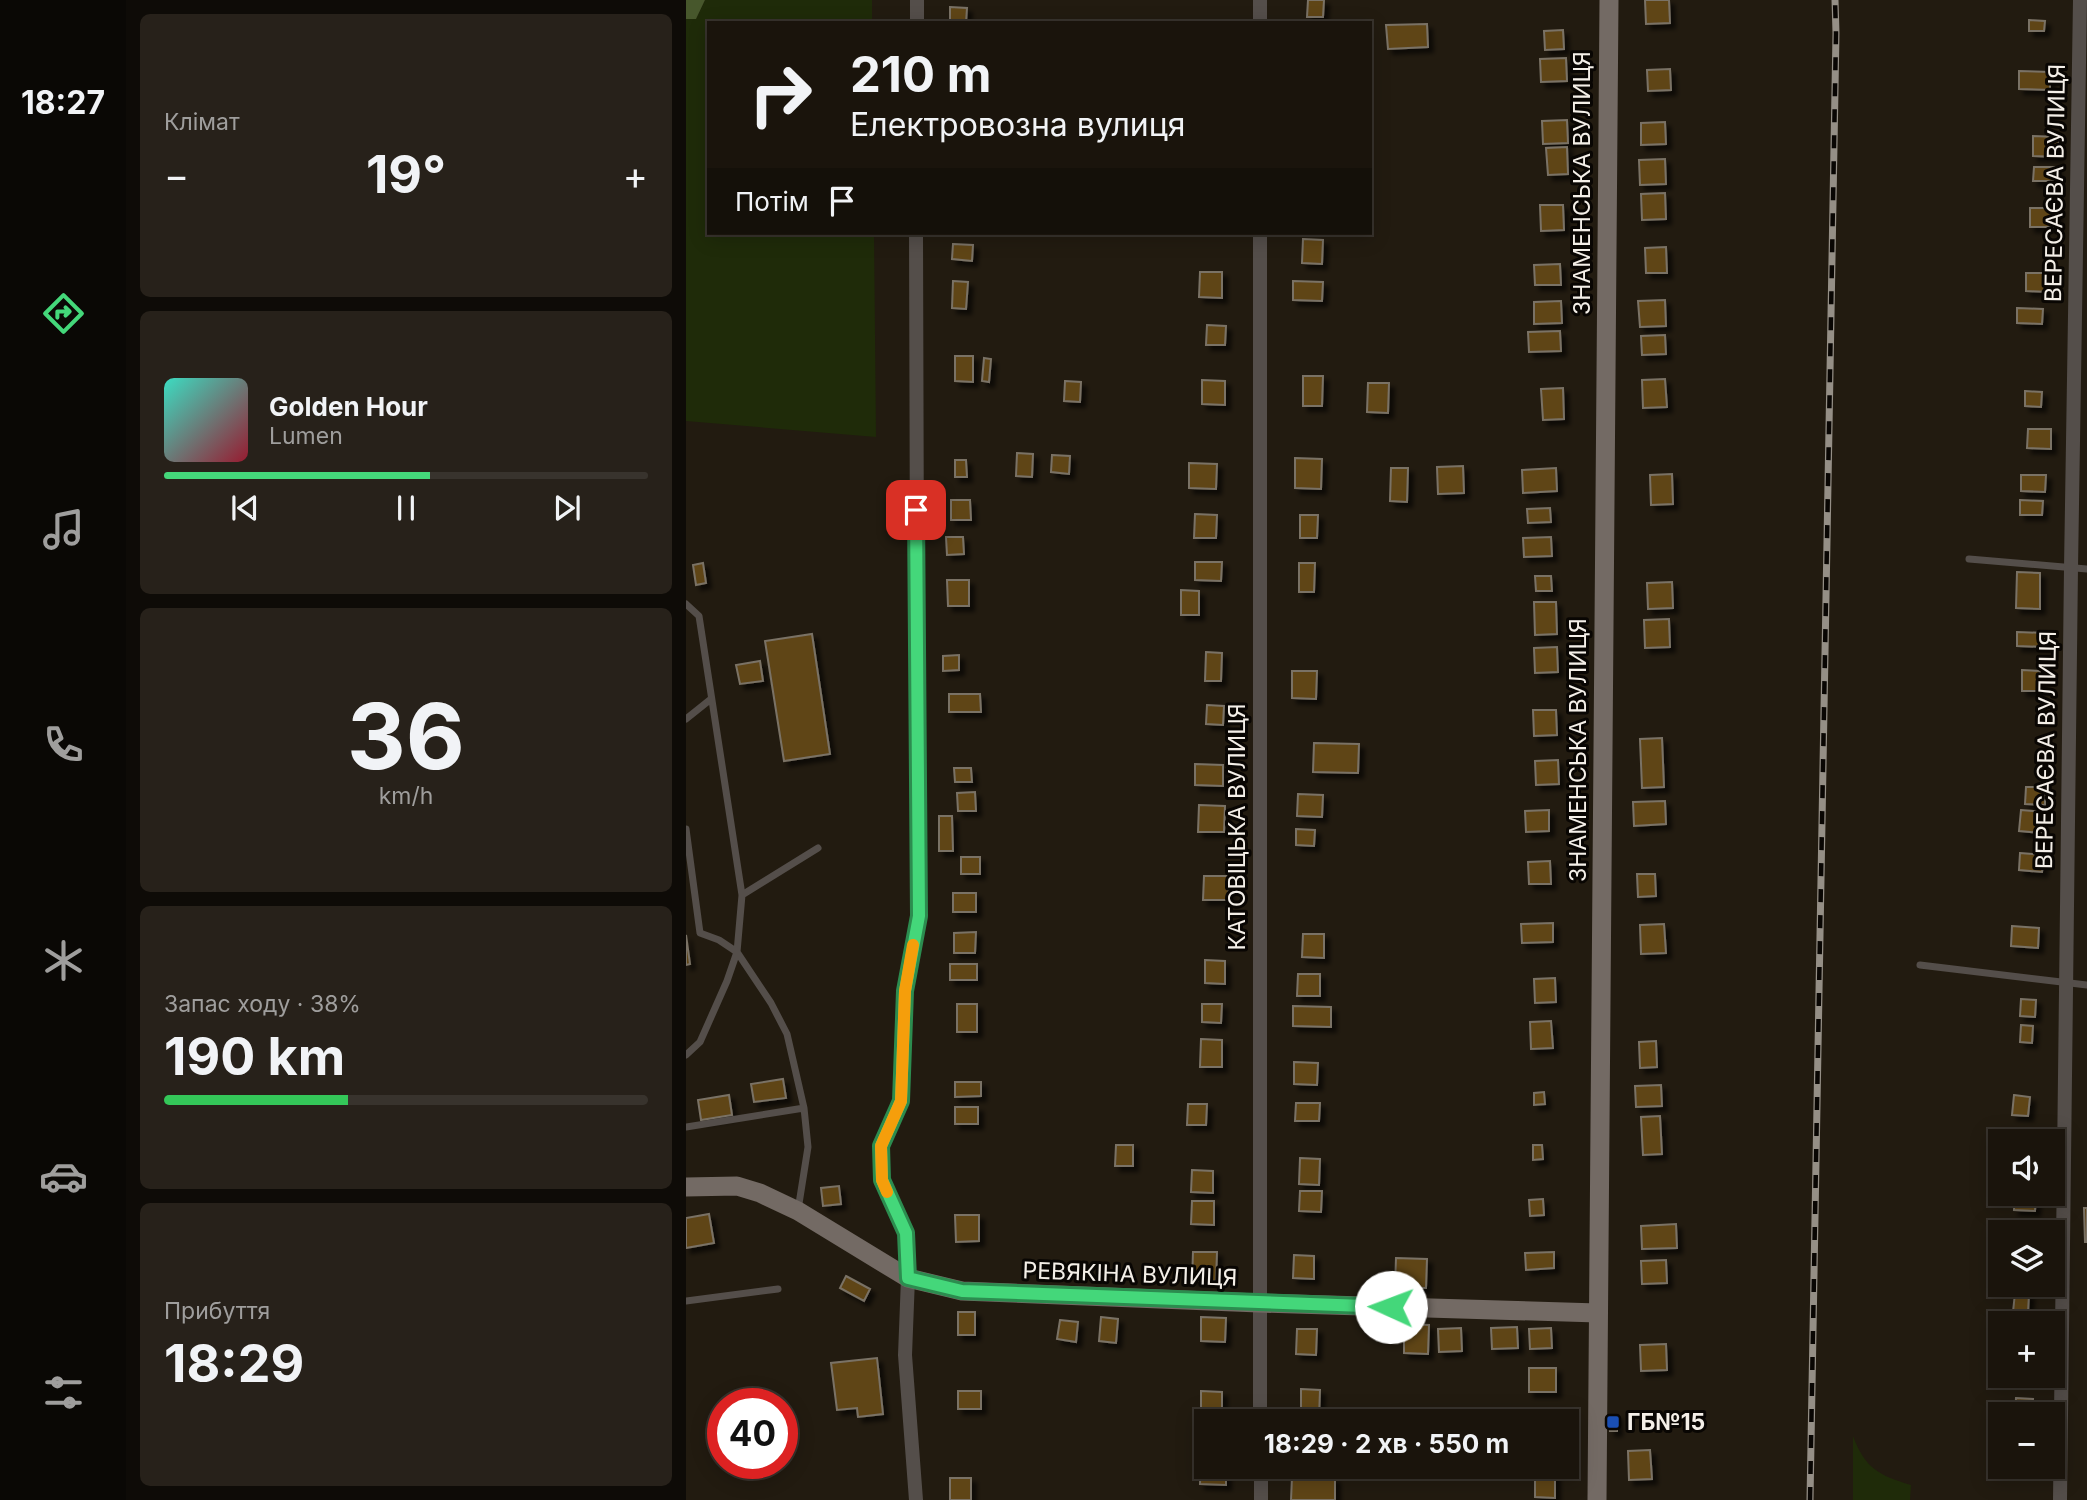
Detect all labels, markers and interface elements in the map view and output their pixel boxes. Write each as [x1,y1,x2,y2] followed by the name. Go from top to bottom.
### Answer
[850,45,991,104] text: 210 m
[735,49,826,140] icon: right
[1568,51,1596,315] street label: ЗНАМЕНСЬКА ВУЛИЦЯ
[2039,64,2071,302] street label: ВЕРЕСАЄВА ВУЛИЦЯ
[21,83,105,122] text: 18:27
[850,105,1186,144] text: Електровозна вулиця
[164,108,240,136] text: Клімат
[366,143,446,206] text: 19°
[164,152,189,198] text: −
[623,152,648,198] text: +
[823,182,861,220] icon: arrive
[735,186,809,217] text: Потім
[39,289,88,338] icon: directions
[269,391,428,422] text: Golden Hour
[269,422,343,450] text: Lumen
[886,480,946,540] pin
[226,489,264,527] icon: previous
[387,489,425,527] icon: pause
[548,489,586,527] icon: next
[897,491,935,529] icon: arrive
[39,505,88,554] icon: music
[1564,618,1592,882] street label: ЗНАМЕНСЬКА ВУЛИЦЯ
[2030,631,2062,869] street label: ВЕРЕСАЄВА ВУЛИЦЯ
[347,681,465,791] text: 36
[1223,703,1251,951] street label: КАТОВІЦЬКА ВУЛИЦЯ
[39,720,88,769] icon: phone
[379,782,433,810] text: km/h
[39,936,88,985] icon: climate
[164,990,361,1018] text: Запас ходу · 38%
[164,1025,345,1088] text: 190 km
[1988,1129,2065,1479] map controls
[1988,1129,2065,1206] button: sound
[39,1152,88,1201] icon: car
[1988,1220,2065,1297] button: layers
[1022,1256,1238,1292] street label: РЕВЯКІНА ВУЛИЦЯ
[1354,1270,1428,1344] position arrow
[164,1297,270,1325] text: Прибуття
[1988,1311,2065,1388] button: +
[164,1332,304,1395] text: 18:29
[39,1368,88,1417] icon: filters
[707,1388,798,1479] speed limit sign: 40
[1988,1402,2065,1479] button: −
[1627,1408,1705,1436] place label: ГБ№15
[1605,1414,1621,1430] marker: ГБ№15
[1264,1428,1509,1459] text: 18:29 · 2 хв · 550 m

